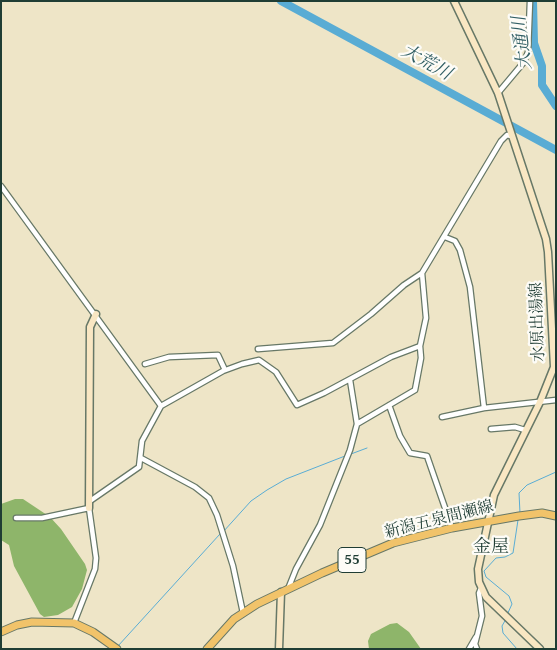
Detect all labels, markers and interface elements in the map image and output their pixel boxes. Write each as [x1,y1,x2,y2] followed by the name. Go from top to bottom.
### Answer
[509,15,537,71] water label: 大通川
[397,40,455,86] water label: 大荒川
[527,282,549,362] street label: 水原出湯線
[382,497,496,543] street label: 新潟五泉間瀬線
[473,536,509,558] district label: 金屋
[338,548,366,572] road number: 55

